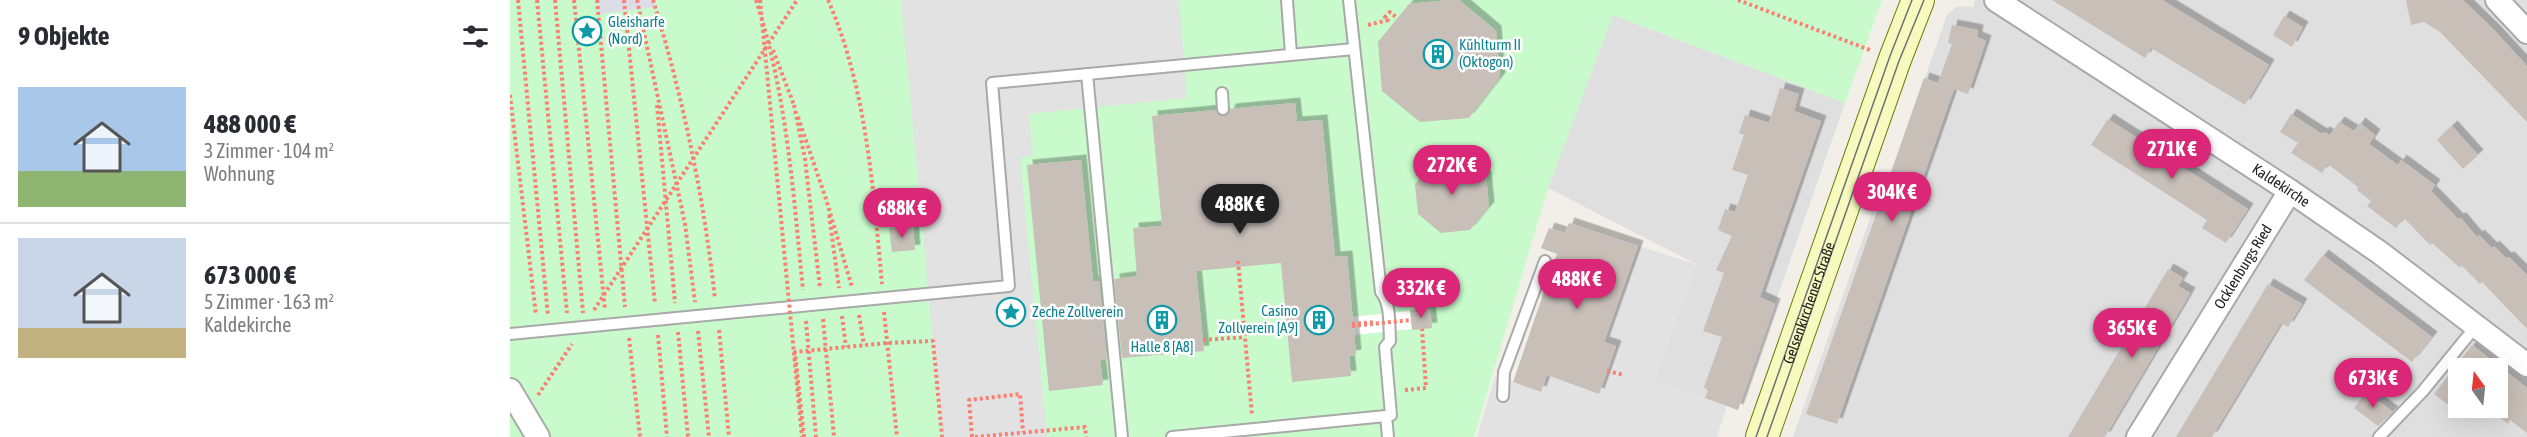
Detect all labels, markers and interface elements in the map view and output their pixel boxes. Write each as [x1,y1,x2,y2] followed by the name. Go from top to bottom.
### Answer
[608,13,665,47] place label: Gleisharfe (Nord)
[571,15,603,47] place icon: Gleisharfe (Nord)
[459,20,492,53] icon: filters
[18,21,110,51] text: 9 Objekte
[1459,36,1521,70] place label: Kühlturm II (Oktogon)
[1422,38,1454,70] building icon: Kühlturm II (Oktogon)
[204,109,296,139] text: 488 000 €
[66,111,138,183] icon: home
[2123,129,2221,180] pin: 271K €
[2147,137,2197,160] text: 271K €
[204,139,334,162] text: 3 Zimmer · 104 m²
[1403,145,1501,196] pin: 272K €
[1427,153,1477,176] text: 272K €
[2249,160,2314,210] street label: Kaldekirche
[204,162,275,185] text: Wohnung
[1843,172,1941,223] pin: 304K €
[1867,180,1917,203] text: 304K €
[1191,184,1289,235] pin: 488K €
[853,188,951,239] pin: 688K €
[1215,192,1265,215] text: 488K €
[877,196,927,219] text: 688K €
[2210,221,2275,312] street label: Ocklenburgs Ried
[1779,239,1838,366] street label: Gelsenkirchener Straße
[1528,259,1626,310] pin: 488K €
[204,260,296,290] text: 673 000 €
[66,262,138,334] icon: home
[1552,267,1602,290] text: 488K €
[1372,268,1470,319] pin: 332K €
[1396,276,1446,299] text: 332K €
[204,290,334,313] text: 5 Zimmer · 163 m²
[995,296,1027,328] place icon: Zeche Zollverein
[1218,302,1298,336] place label: Casino Zollverein [A9]
[1032,303,1124,320] place label: Zeche Zollverein
[1146,304,1178,336] building icon: Halle 8 [A8]
[1303,304,1335,336] building icon: Casino Zollverein [A9]
[2083,308,2181,359] pin: 365K €
[204,313,291,336] text: Kaldekirche
[2107,316,2157,339] text: 365K €
[1131,338,1193,355] place label: Halle 8 [A8]
[2324,358,2422,409] pin: 673K €
[2448,358,2508,418] north arrow
[2448,358,2508,418] map controls
[2348,366,2398,389] text: 673K €

